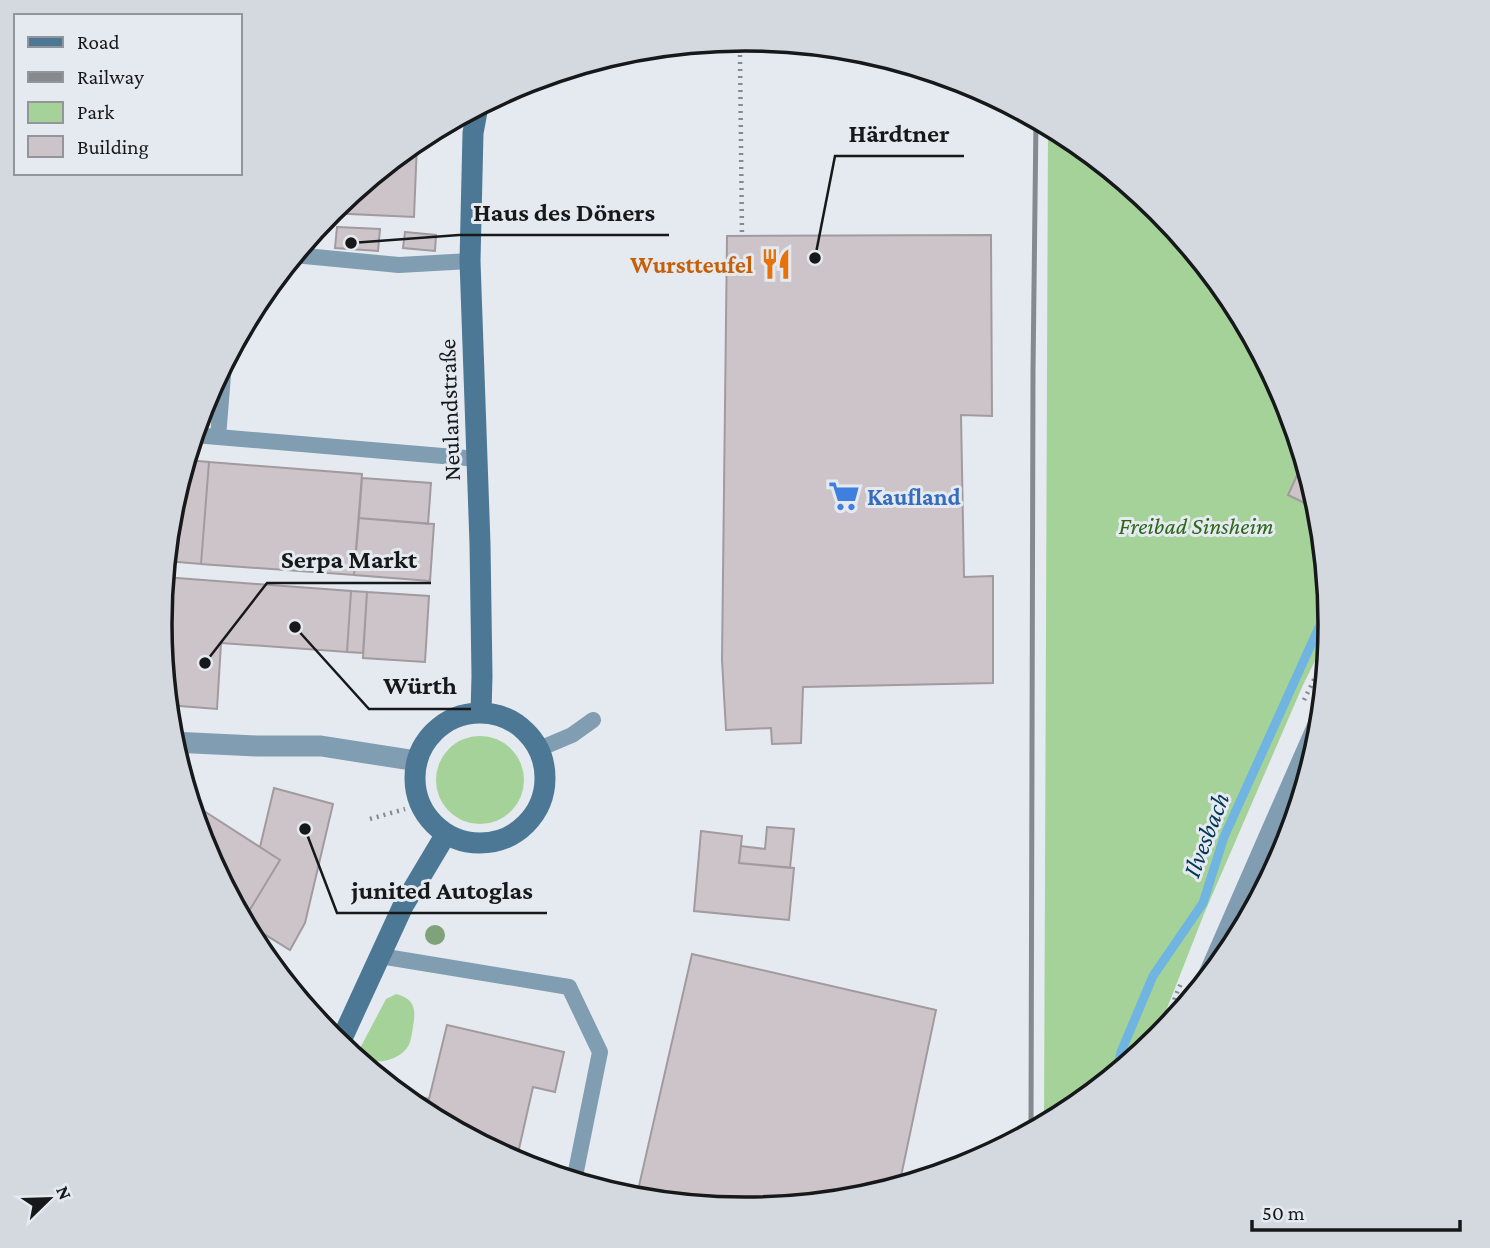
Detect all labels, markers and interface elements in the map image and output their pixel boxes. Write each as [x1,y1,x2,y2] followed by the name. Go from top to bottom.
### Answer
[14,14,242,175] legend
[77,30,120,54] text: Road
[77,65,144,89] text: Railway
[77,100,114,124] text: Park
[835,109,964,156] callout: Härdtner
[848,119,950,148] text: Härdtner
[77,135,149,159] text: Building
[459,188,669,235] callout: Haus des Döners
[473,198,655,227] text: Haus des Döners
[759,247,793,281] restaurant icon: Wurstteufel
[629,251,753,278] place label: Wurstteufel
[433,338,465,482] street label: Neulandstraße
[827,479,861,513] supermarket icon: Kaufland
[867,483,961,510] place label: Kaufland
[1118,512,1274,539] park label: Freibad Sinsheim
[267,536,431,583] callout: Serpa Markt
[281,545,418,574] text: Serpa Markt
[369,662,471,709] callout: Würth
[382,671,457,700] text: Würth
[1177,789,1235,881] water label: Ilvesbach
[337,866,547,913] callout: junited Autoglas
[350,876,533,905] text: junited Autoglas
[14,1164,84,1234] north arrow
[52,1182,76,1203] text: N
[1252,1188,1460,1232] scale bar
[1262,1201,1305,1225] text: 50 m

